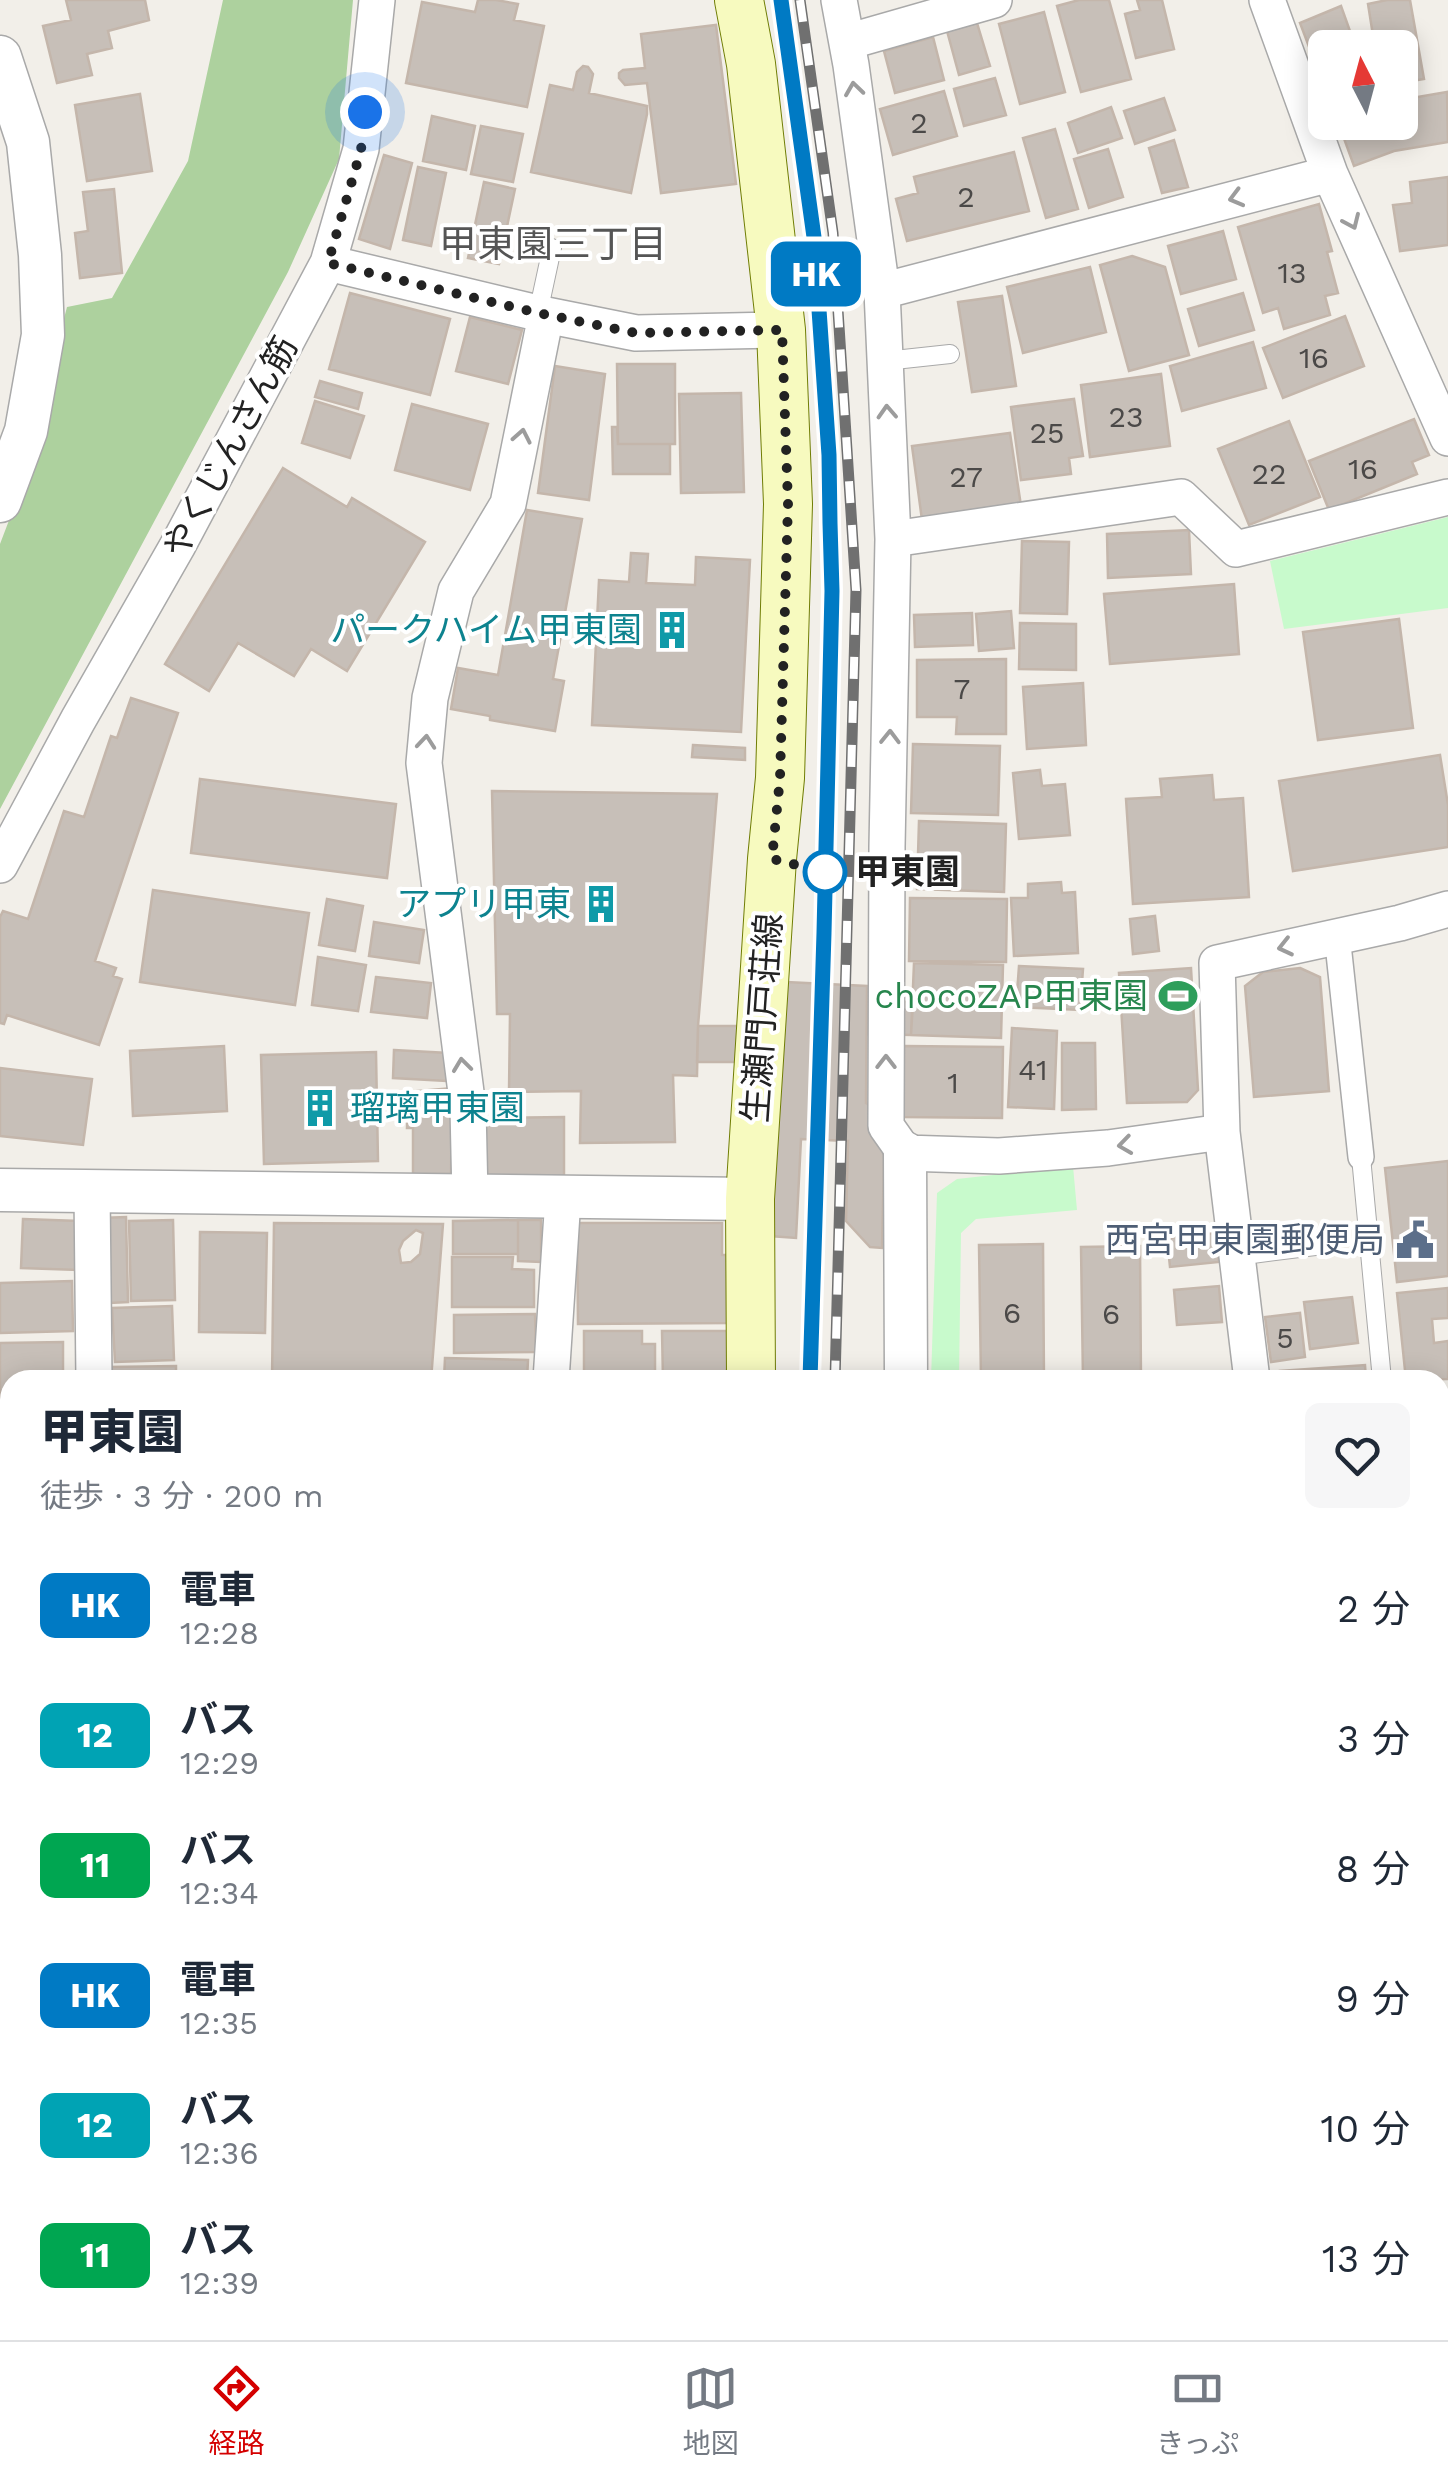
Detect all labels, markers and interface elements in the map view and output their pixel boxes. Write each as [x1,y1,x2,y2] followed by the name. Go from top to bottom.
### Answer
[1308,30,1418,140] north arrow
[1308,30,1418,140] map controls
[845,81,866,97] one-way arrow
[340,87,390,137] your location
[910,105,928,140] house number: 2
[957,179,975,214] house number: 2
[1228,187,1245,208] one-way arrow
[1339,212,1359,230] one-way arrow
[439,222,667,266] district label: 甲東園三丁目
[771,242,861,306] line badge: HK
[791,253,841,295] text: HK
[1277,255,1307,290] house number: 13
[154,329,306,565] street label: やくじんさん筋
[1299,340,1329,375] house number: 16
[1109,399,1143,434] house number: 23
[877,403,898,419] one-way arrow
[1030,415,1064,450] house number: 25
[510,428,531,445] one-way arrow
[1348,451,1378,486] house number: 16
[1252,456,1286,491] house number: 22
[949,459,983,494] house number: 27
[330,609,642,651] place label: パークハイム甲東園
[651,609,693,651] building icon: パークハイム甲東園
[954,671,970,706] house number: 7
[879,728,900,744] one-way arrow
[414,734,436,750] one-way arrow
[804,851,846,893] marker: 甲東園
[855,851,960,893] place label: 甲東園
[396,883,571,925] place label: アプリ甲東
[580,883,622,925] building icon: アプリ甲東
[734,912,790,1124] street label: 生瀬門戸荘線
[1277,935,1294,956] one-way arrow
[874,975,1148,1017] place label: chocoZAP甲東園
[1157,975,1199,1017] sports icon: chocoZAP甲東園
[1018,1052,1048,1087] house number: 41
[875,1053,897,1068] one-way arrow
[452,1056,473,1072] one-way arrow
[947,1065,959,1100] house number: 1
[299,1087,341,1129] building icon: 瑠璃甲東園
[350,1087,525,1129] place label: 瑠璃甲東園
[1117,1134,1134,1155] one-way arrow
[1105,1219,1385,1261] place label: 西宮甲東園郵便局
[1394,1219,1436,1261] public building icon: 西宮甲東園郵便局
[1003,1295,1021,1330] house number: 6
[1102,1296,1120,1331] house number: 6
[1276,1320,1294,1355] house number: 5
[1305,1403,1410,1508] button: heart
[40,1404,184,1461] text: 甲東園
[40,1477,324,1515] text: 徒歩 · 3 分 · 200 m
[180,1568,256,1612] text: 電車
[70,1584,120,1626] text: HK
[1337,1587,1410,1631] text: 2 分
[180,1614,259,1652] text: 12:28
[180,1698,256,1742] text: バス
[77,1714,113,1756] text: 12
[1337,1717,1410,1761] text: 3 分
[180,1744,259,1782] text: 12:29
[180,1828,256,1872] text: バス
[80,1844,110,1886] text: 11
[1336,1847,1410,1891] text: 8 分
[180,1874,259,1912] text: 12:34
[180,1958,256,2002] text: 電車
[70,1974,120,2016] text: HK
[1336,1977,1410,2021] text: 9 分
[180,2004,258,2042] text: 12:35
[180,2088,256,2132] text: バス
[77,2104,113,2146] text: 12
[1321,2107,1410,2151] text: 10 分
[180,2134,259,2172] text: 12:36
[180,2218,256,2262] text: バス
[80,2234,110,2276] text: 11
[1322,2237,1410,2281] text: 13 分
[180,2264,259,2302] text: 12:39
[209,2361,265,2461] tab: 経路
[683,2361,739,2461] tab: 地図
[1156,2361,1239,2461] tab: きっぷ

